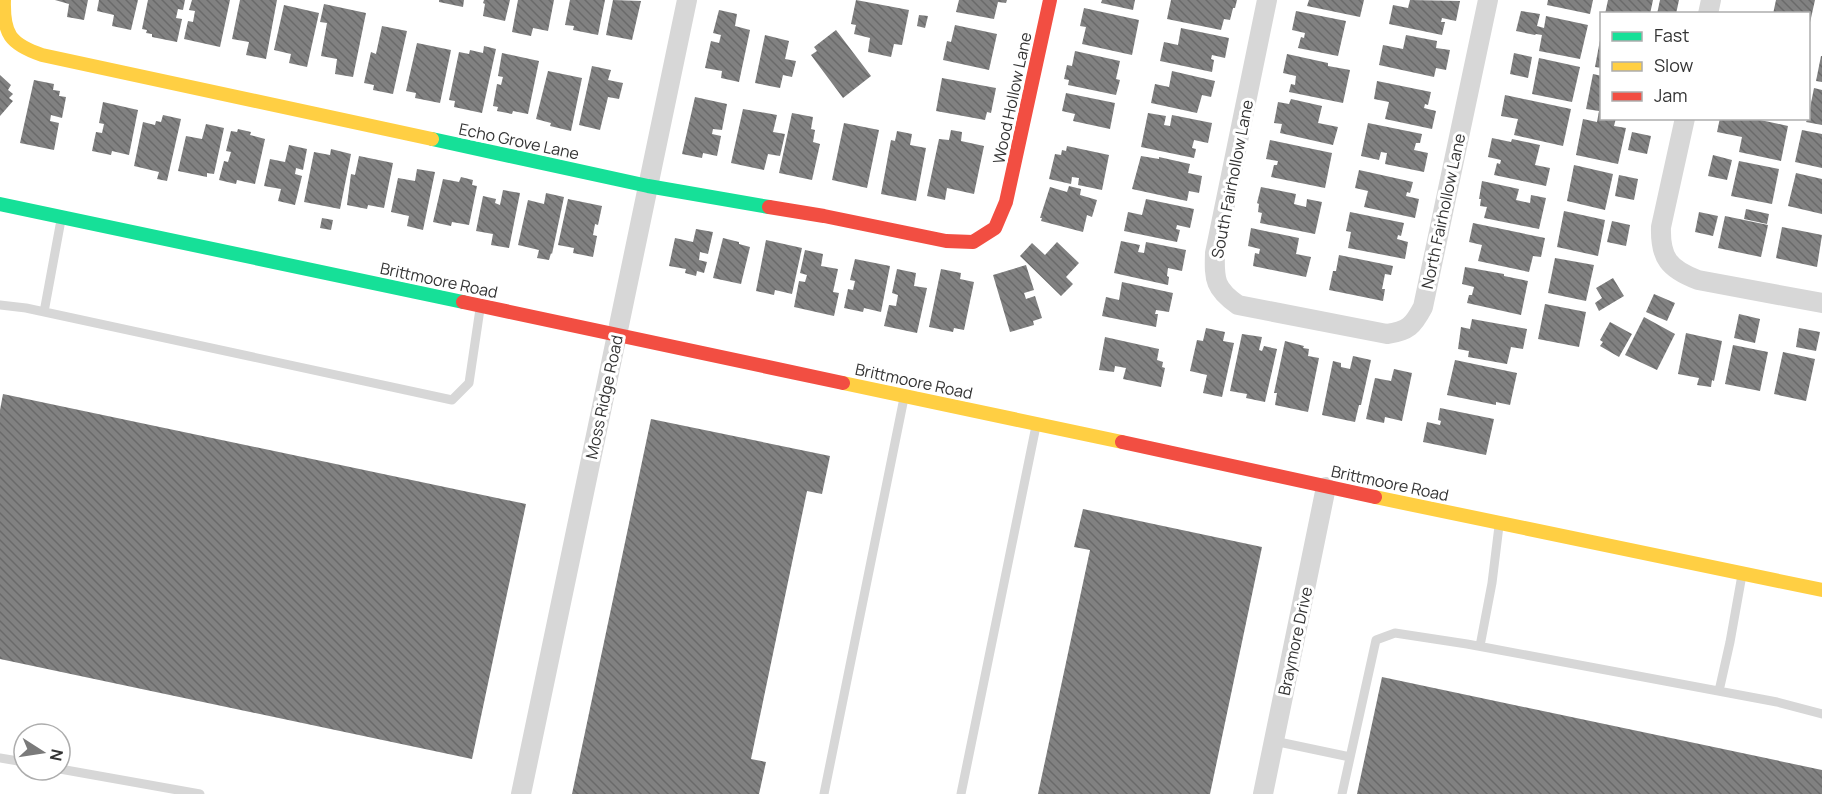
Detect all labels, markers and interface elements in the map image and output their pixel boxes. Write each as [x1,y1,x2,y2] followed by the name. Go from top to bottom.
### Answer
[1600,12,1810,120] legend
[1654,23,1689,47] text: Fast
[987,30,1037,166] street label: Wood Hollow Lane
[1654,53,1694,77] text: Slow
[1654,83,1688,107] text: Jam
[1206,98,1258,260] street label: South Fairhollow Lane
[457,118,581,164] street label: Echo Grove Lane
[1416,131,1470,291] street label: North Fairhollow Lane
[378,257,500,303] street label: Brittmoore Road
[580,333,628,461] street label: Moss Ridge Road
[853,358,975,404] street label: Brittmoore Road
[1329,460,1451,506] street label: Brittmoore Road
[1273,585,1317,697] street label: Braymore Drive
[12,722,72,782] north arrow
[45,747,69,763] text: N

